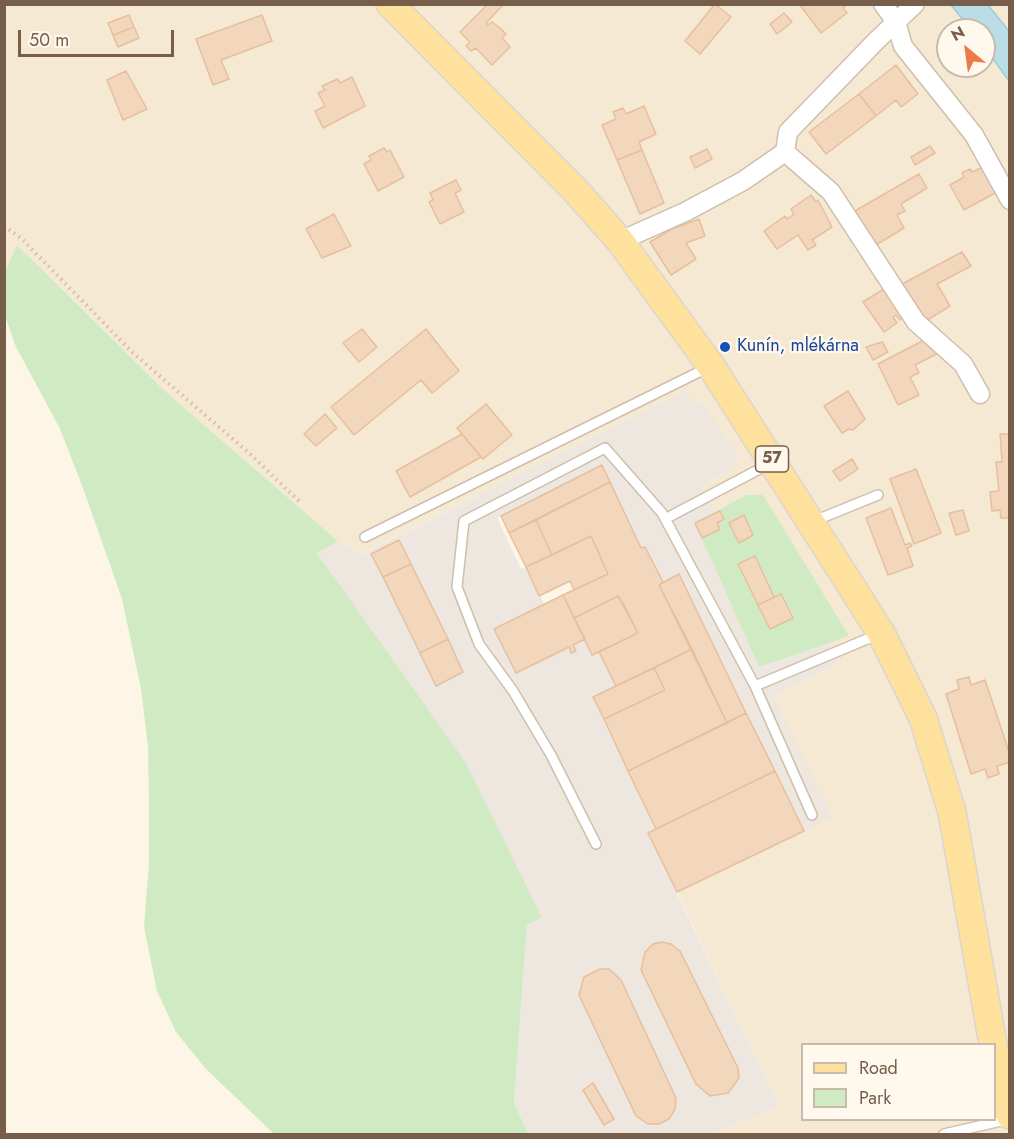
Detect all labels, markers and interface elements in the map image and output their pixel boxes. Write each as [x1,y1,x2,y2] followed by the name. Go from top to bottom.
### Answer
[21,18,177,56] scale bar
[936,18,996,78] north arrow
[947,20,969,47] text: N
[29,27,69,53] text: 50 m
[737,336,859,358] place label: Kunín, mlékárna
[718,340,732,354] marker: Kunín, mlékárna
[756,446,788,472] road number: 57
[801,1043,996,1121] legend
[859,1055,898,1081] text: Road
[859,1085,891,1111] text: Park

